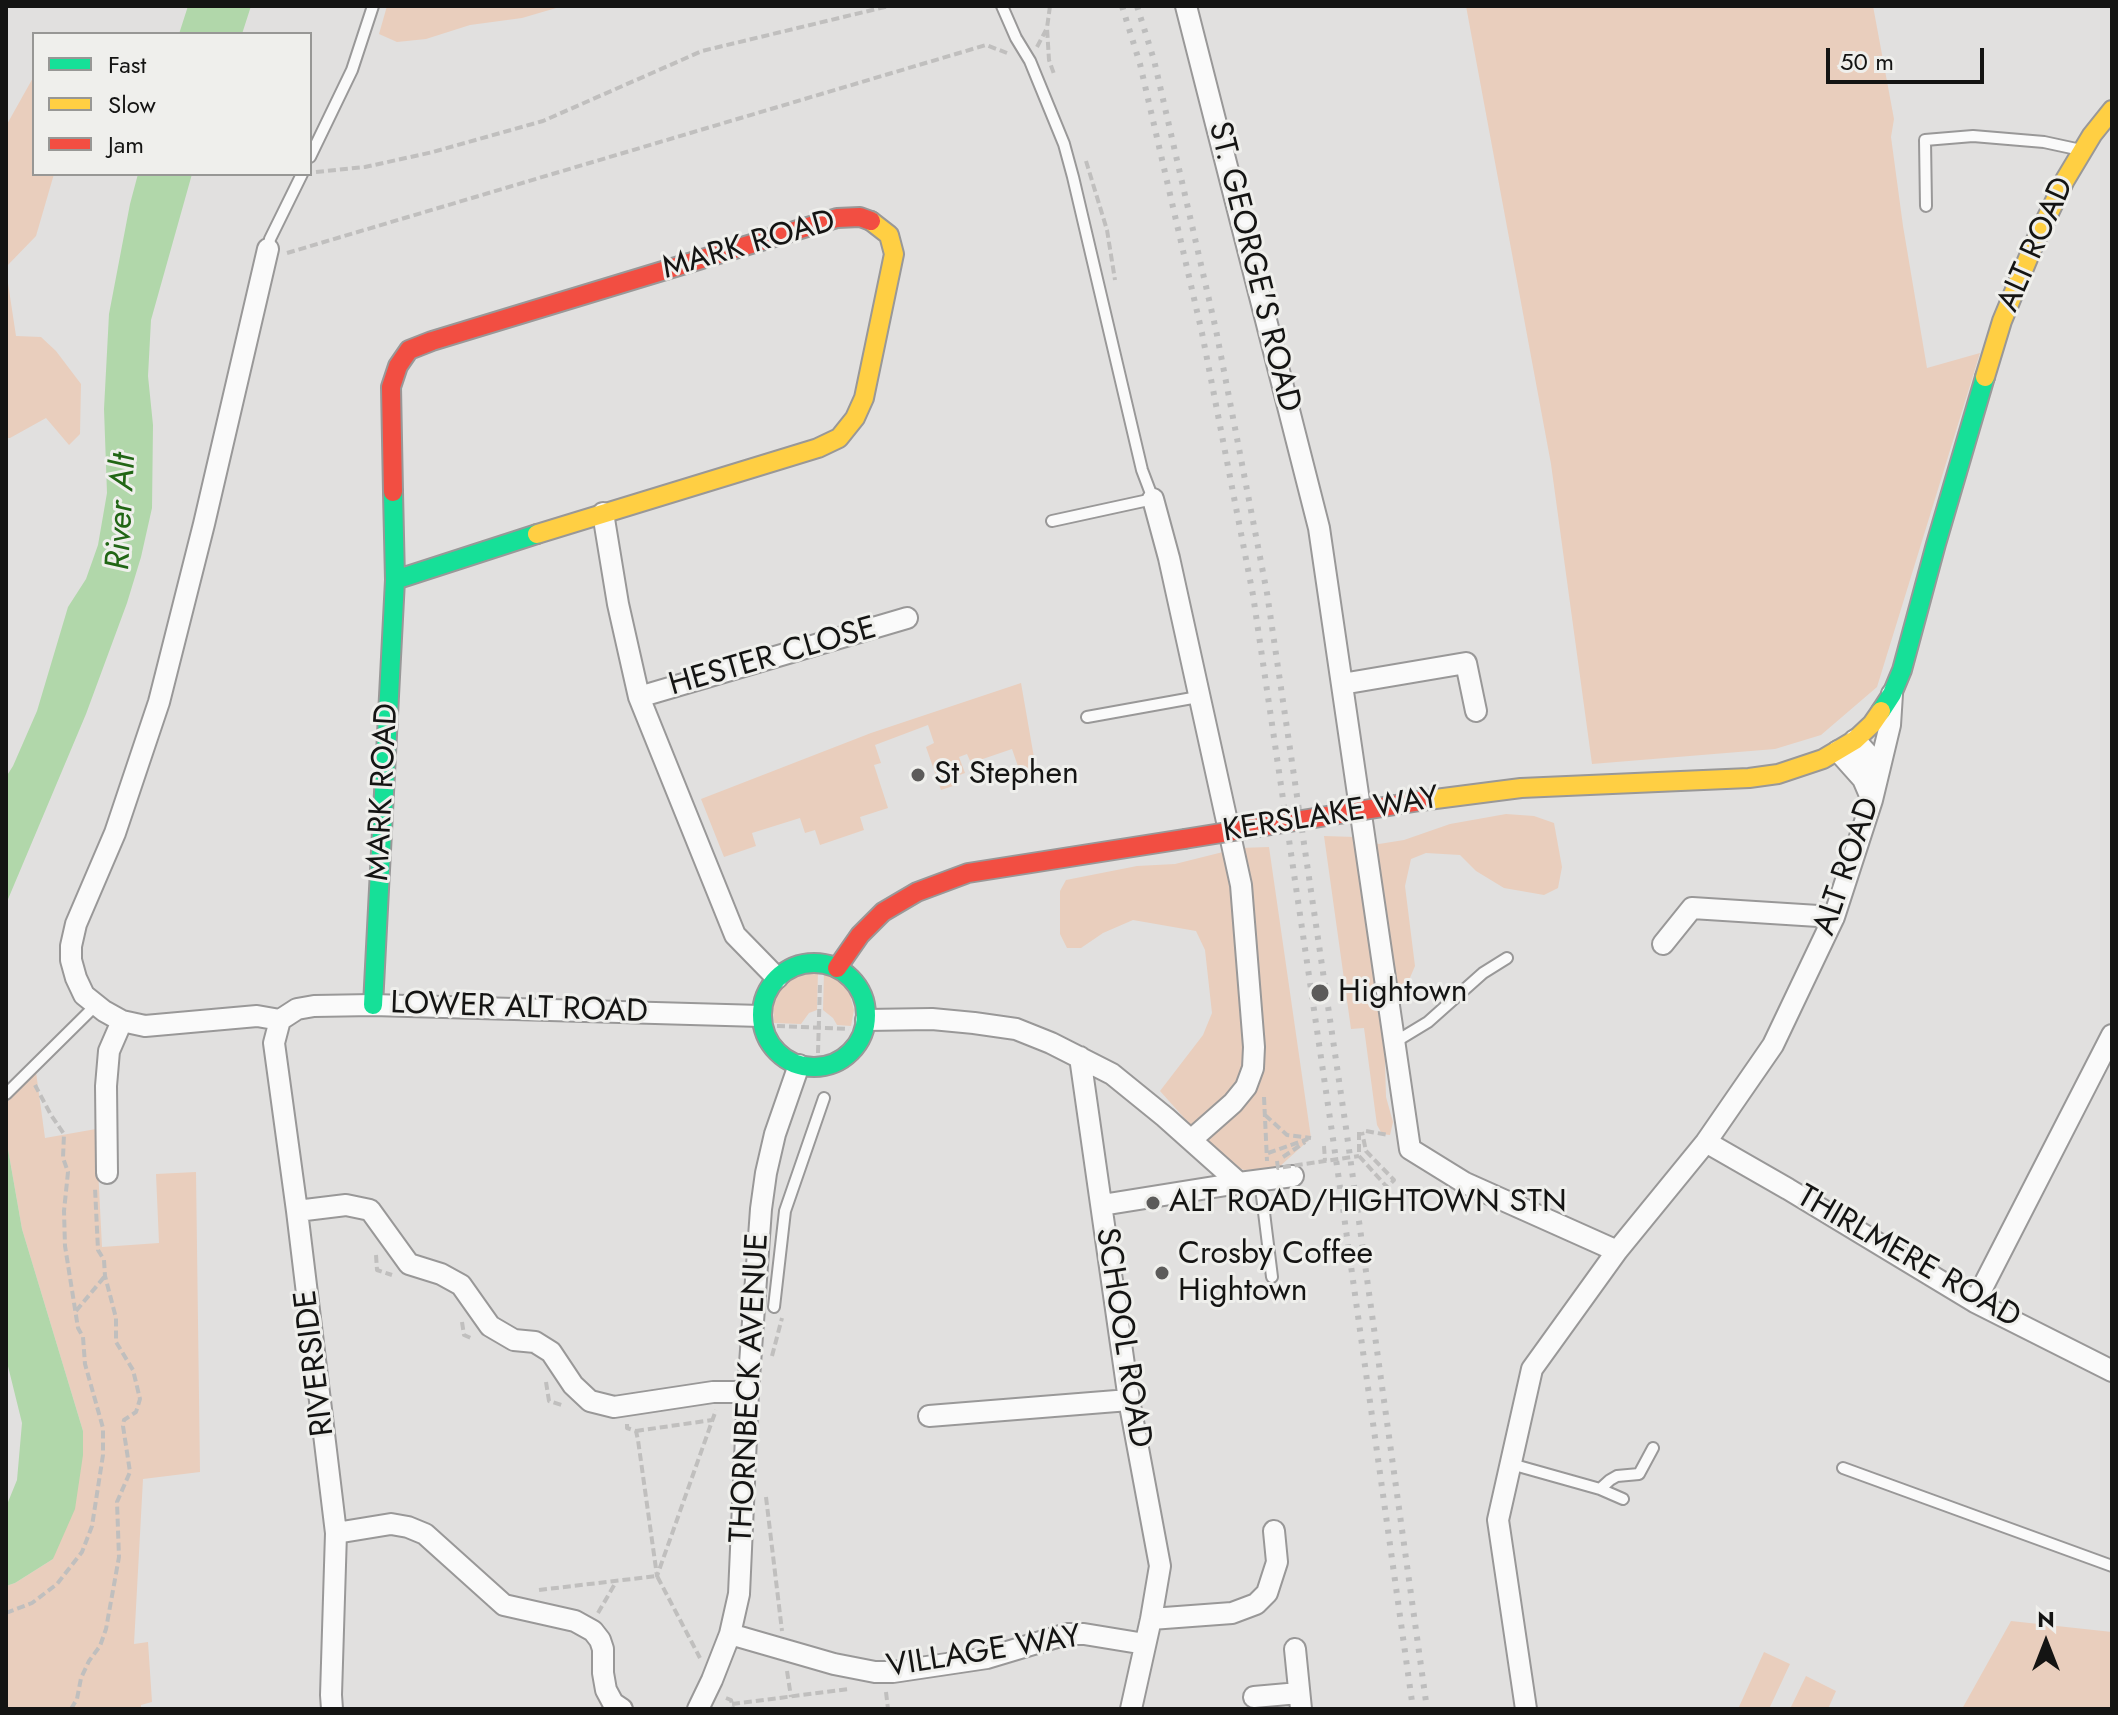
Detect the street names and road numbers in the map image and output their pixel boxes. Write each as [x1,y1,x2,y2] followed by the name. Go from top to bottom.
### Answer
[1198,118,1308,416] street label: ST. GEORGE'S ROAD
[1990,172,2084,318] street label: ALT ROAD
[658,203,840,289] street label: MARK ROAD
[665,610,881,706] street label: HESTER CLOSE
[360,702,408,882] street label: MARK ROAD
[1220,780,1442,852] street label: KERSLAKE WAY
[1807,793,1889,941] street label: ALT ROAD
[390,985,648,1033] street label: LOWER ALT ROAD
[1789,1178,2027,1338] street label: THIRLMERE ROAD
[1086,1225,1158,1451] street label: SCHOOL ROAD
[724,1232,778,1544] street label: THORNBECK AVENUE
[288,1288,344,1438] street label: RIVERSIDE
[884,1619,1084,1687] street label: VILLAGE WAY

